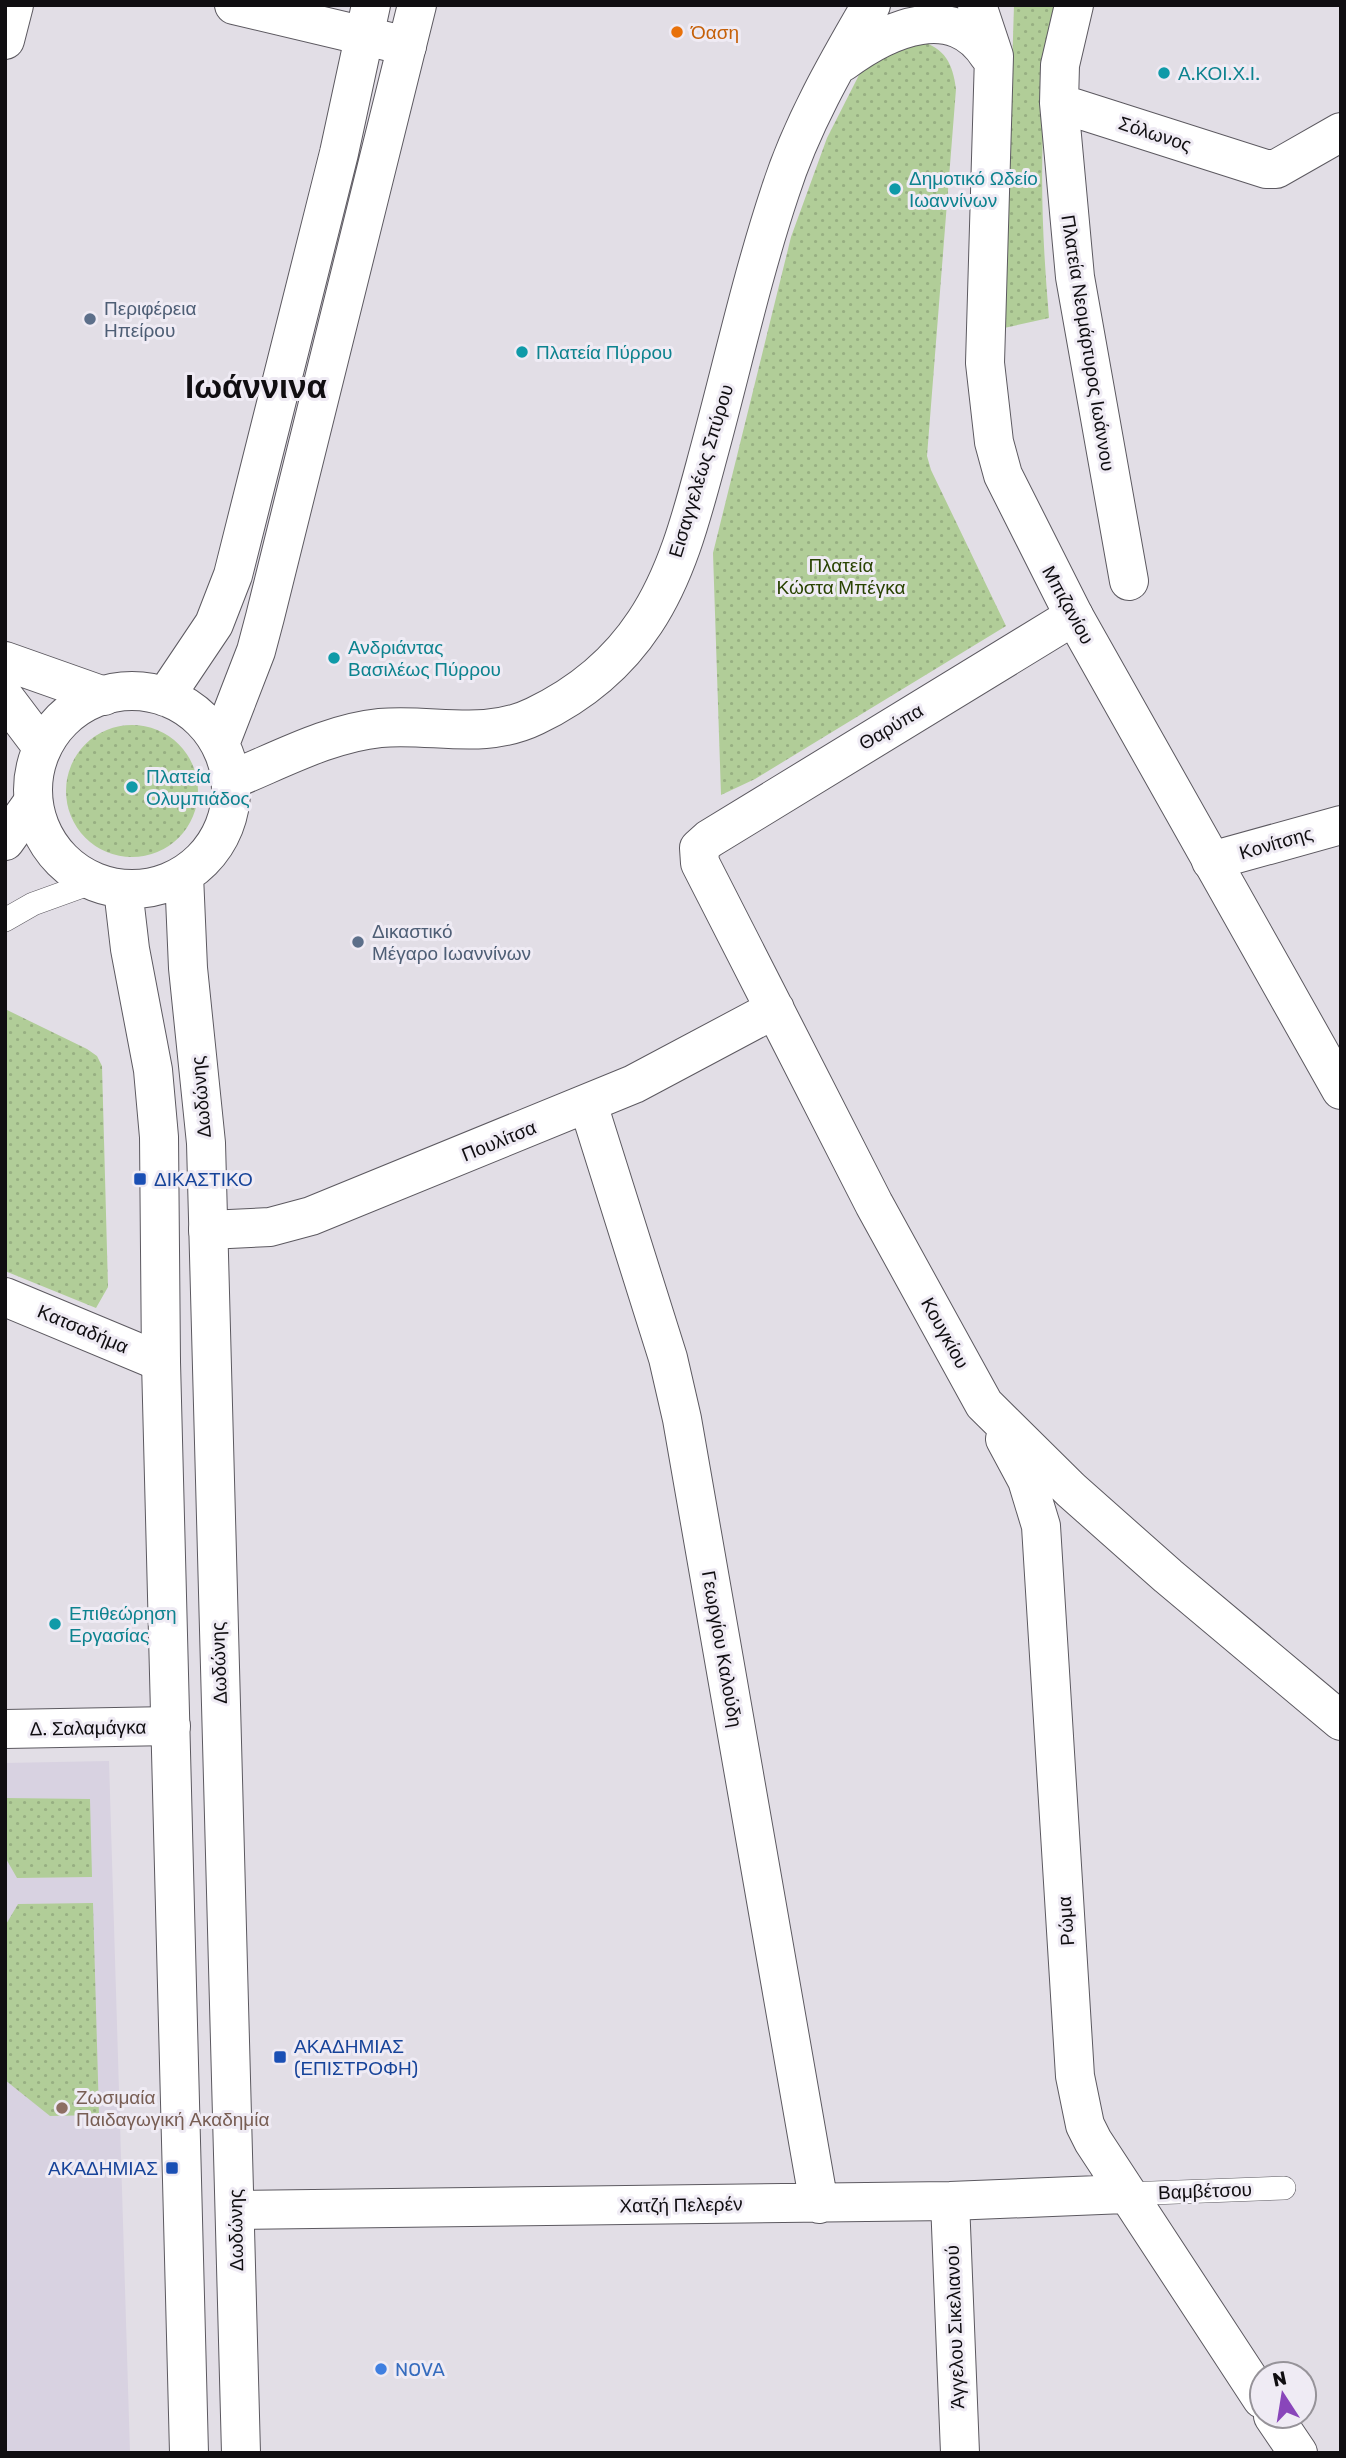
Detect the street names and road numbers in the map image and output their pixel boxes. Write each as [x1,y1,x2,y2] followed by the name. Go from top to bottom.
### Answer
[1116,111,1194,157] street label: Σόλωνος
[1056,213,1120,473] street label: Πλατεία Νεομάρτυρος Ιωάννου
[664,382,738,560] street label: Εισαγγελέως Σπύρου
[1037,562,1099,648] street label: Μπιζανίου
[855,699,927,755] street label: Θαρύπα
[1237,822,1315,864] street label: Κονίτσης
[186,1055,216,1139] street label: Δωδώνης
[458,1116,540,1166] street label: Πουλίτσα
[916,1293,974,1373] street label: Κουγκίου
[34,1300,132,1358] street label: Κατσαδήμα
[697,1569,747,1729] street label: Γεωργίου Καλούδη
[206,1622,232,1704] street label: Δωδώνης
[29,1715,147,1741] street label: Δ. Σαλαμάγκα
[1053,1896,1079,1946] street label: Ρώμα
[1158,2178,1252,2204] street label: Βαμβέτσου
[224,2189,248,2271] street label: Δωδώνης
[619,2192,743,2218] street label: Χατζή Πελερέν
[941,2245,969,2409] street label: Άγγελου Σικελιανού

